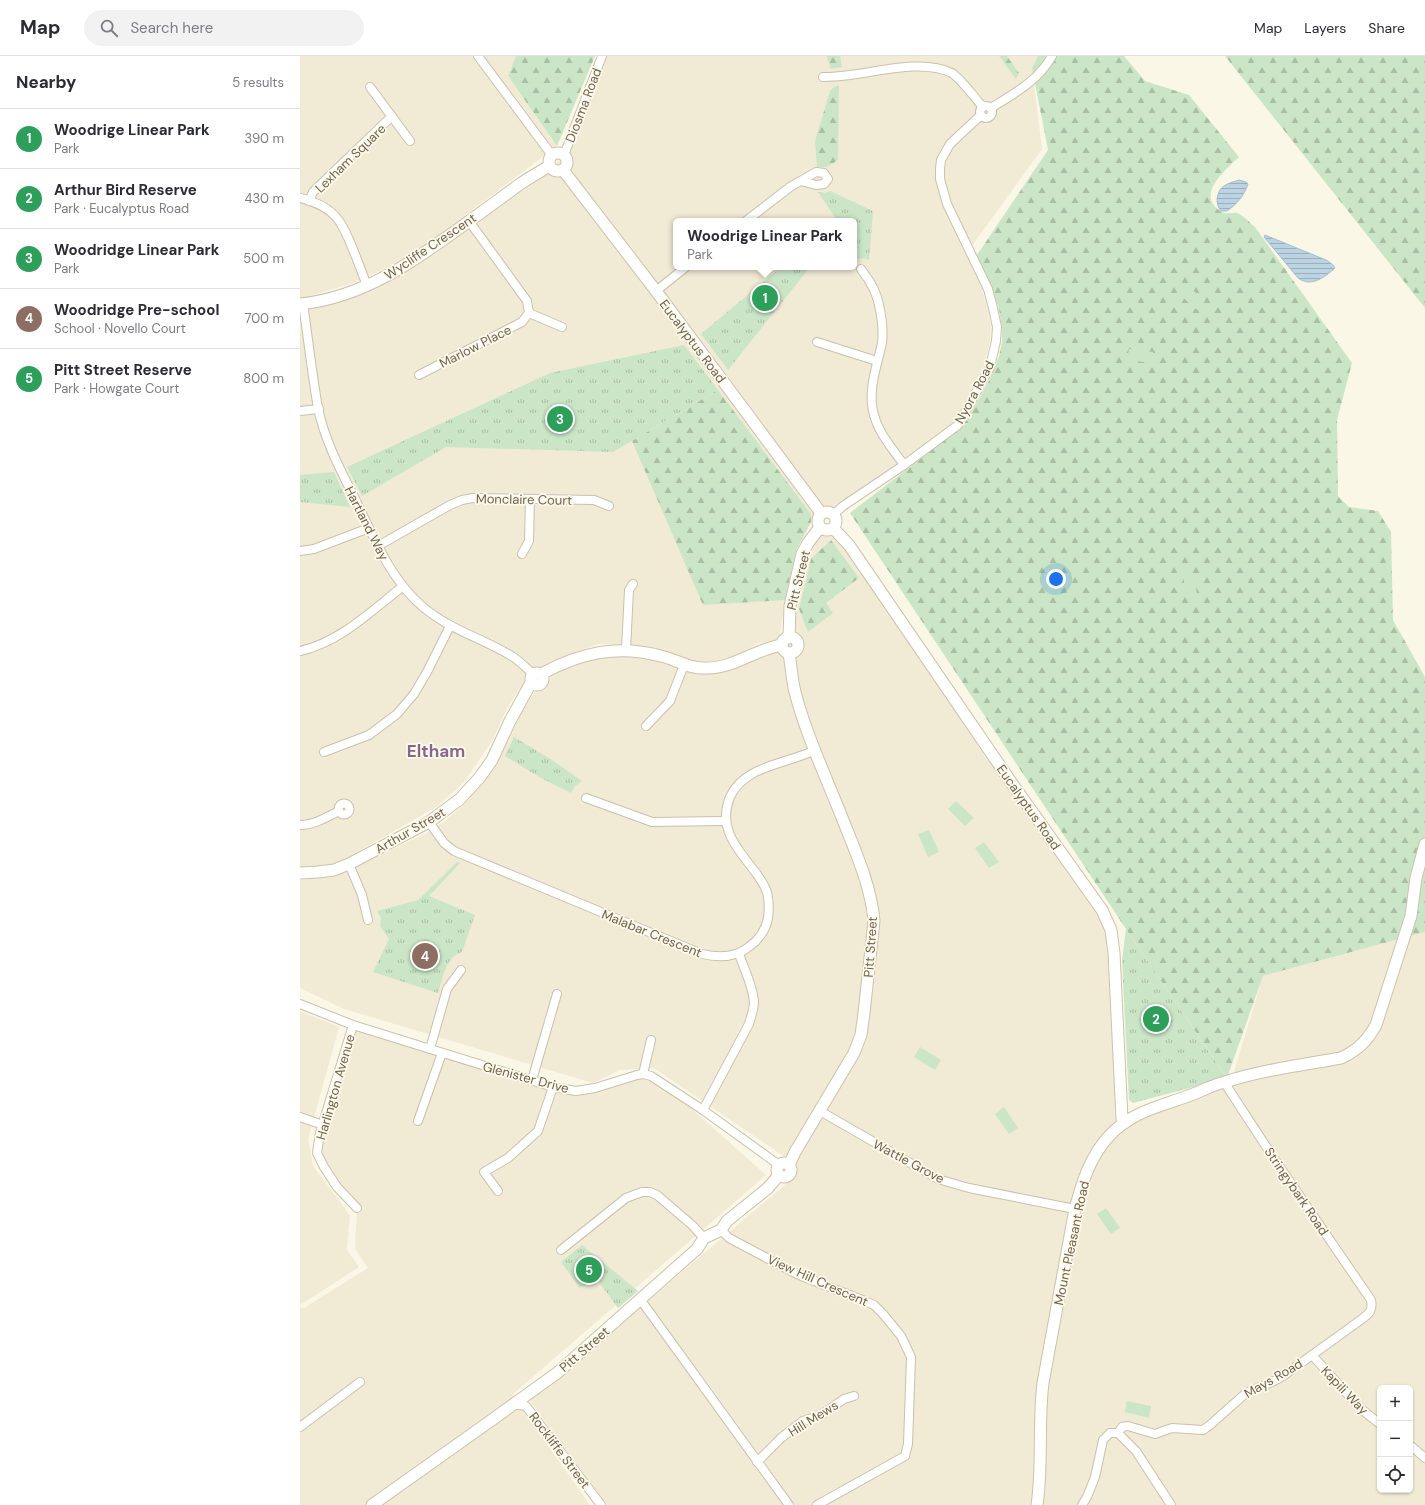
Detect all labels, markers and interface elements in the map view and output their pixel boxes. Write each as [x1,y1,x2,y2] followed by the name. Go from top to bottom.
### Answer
[84,10,364,46] search box
[20,15,60,40] text: Map
[98,17,120,39] icon: search
[130,18,213,38] text: Search here
[1254,19,1282,37] text: Map
[1304,19,1346,37] text: Layers
[1368,19,1405,37] text: Share
[561,65,606,145] street label: Diosma Road
[16,71,76,93] text: Nearby
[232,74,284,91] text: 5 results
[54,120,210,140] text: Woodrige Linear Park
[311,120,389,196] street label: Lexham Square
[27,130,31,147] text: 1
[245,130,284,147] text: 390 m
[54,140,80,157] text: Park
[54,180,197,200] text: Arthur Bird Reserve
[25,190,33,207] text: 2
[244,190,284,207] text: 430 m
[54,200,189,217] text: Park · Eucalyptus Road
[381,209,479,283] street label: Wycliffe Crescent
[673,218,857,270] popup
[687,226,843,246] text: Woodrige Linear Park
[54,240,219,260] text: Woodridge Linear Park
[687,246,713,263] text: Park
[25,250,33,267] text: 3
[243,250,284,267] text: 500 m
[54,260,80,277] text: Park
[752,283,778,313] pin: 1
[656,296,730,386] street label: Eucalyptus Road
[54,300,219,320] text: Woodridge Pre-school
[25,310,33,327] text: 4
[244,310,284,327] text: 700 m
[54,320,186,337] text: School · Novello Court
[436,321,514,372] street label: Marlow Place
[951,358,998,427] street label: Nyora Road
[54,360,192,380] text: Pitt Street Reserve
[25,370,33,387] text: 5
[243,370,284,387] text: 800 m
[54,380,179,397] text: Park · Howgate Court
[547,404,573,434] pin: 3
[341,483,393,563] street label: Hartland Way
[476,490,572,509] street label: Monclaire Court
[783,548,814,612] street label: Pitt Street
[1046,569,1066,589] your location
[407,740,465,762] district label: Eltham
[993,761,1064,853] street label: Eucalyptus Road
[372,803,449,857] street label: Arthur Street
[599,906,704,961] street label: Malabar Crescent
[860,916,881,978] street label: Pitt Street
[412,941,438,971] pin: 4
[1143,1004,1169,1034] pin: 2
[312,1032,359,1142] street label: Harlington Avenue
[481,1058,571,1097] street label: Glenister Drive
[870,1136,947,1187] street label: Wattle Grove
[1261,1144,1332,1239] street label: Stringybark Road
[1050,1179,1093,1307] street label: Mount Pleasant Road
[765,1251,871,1310] street label: View Hill Crescent
[576,1255,602,1285] pin: 5
[556,1323,613,1376] street label: Pitt Street
[1241,1355,1306,1402] street label: Mays Road
[1317,1362,1372,1418] street label: Kapili Way
[1377,1385,1413,1493] map controls
[1377,1385,1413,1421] button: +
[785,1396,841,1440] street label: Hill Mews
[525,1409,594,1492] street label: Rockliffe Street
[1377,1421,1413,1457] button: −
[1377,1457,1413,1493] button: locate

